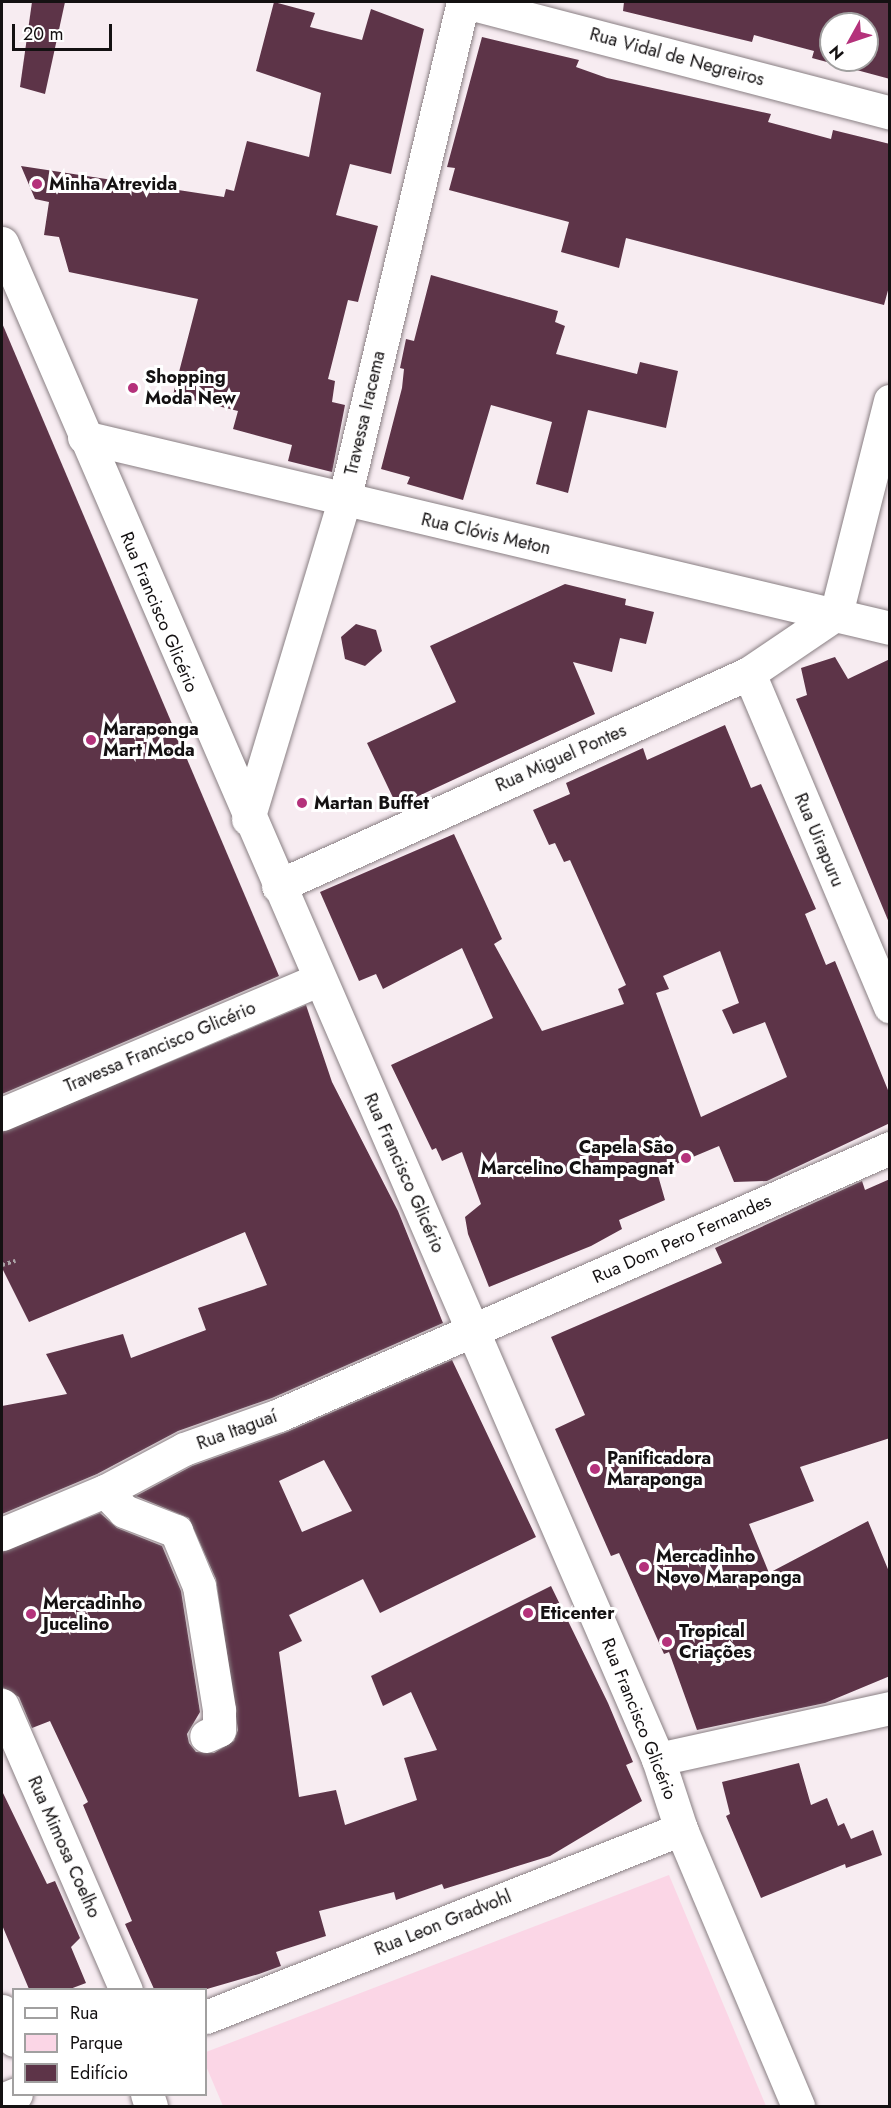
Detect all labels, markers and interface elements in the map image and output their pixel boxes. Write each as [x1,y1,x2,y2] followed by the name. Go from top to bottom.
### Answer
[15,12,116,50] scale bar
[819,12,879,72] north arrow
[23,21,63,47] text: 20 m
[587,23,767,91] street label: Rua Vidal de Negreiros
[823,40,849,65] text: N
[49,173,177,195] place label: Minha Atrevida
[30,177,44,191] marker: Minha Atrevida
[340,349,390,477] street label: Travessa Iracema
[145,367,236,410] place label: Shopping Moda New
[126,381,140,395] marker: Shopping Moda New
[419,509,553,559] street label: Rua Clóvis Meton
[115,529,203,695] street label: Rua Francisco Glicério
[103,719,199,762] place label: Maraponga Mart Moda
[492,719,630,797] street label: Rua Miguel Pontes
[84,733,98,747] marker: Maraponga Mart Moda
[790,790,848,890] street label: Rua Uirapuru
[314,792,429,814] place label: Martan Buffet
[295,796,309,810] marker: Martan Buffet
[61,997,259,1097] street label: Travessa Francisco Glicério
[359,1090,449,1256] street label: Rua Francisco Glicério
[481,1137,674,1180] place label: Capela São Marcelino Champagnat
[679,1151,693,1165] marker: Capela São Marcelino Champagnat
[589,1190,775,1288] street label: Rua Dom Pero Fernandes
[194,1405,280,1455] street label: Rua Itaguaí
[607,1448,711,1490] place label: Panificadora Maraponga
[588,1462,602,1476] marker: Panificadora Maraponga
[656,1546,801,1588] place label: Mercadinho Novo Maraponga
[637,1560,651,1574] marker: Mercadinho Novo Maraponga
[43,1593,142,1636] place label: Mercadinho Jucelino
[540,1602,615,1624] place label: Eticenter
[521,1606,535,1620] marker: Eticenter
[24,1607,38,1621] marker: Mercadinho Jucelino
[679,1621,752,1664] place label: Tropical Criações
[597,1635,681,1803] street label: Rua Francisco Glicério
[660,1635,674,1649] marker: Tropical Criações
[23,1773,105,1921] street label: Rua Mimosa Coelho
[371,1886,515,1960] street label: Rua Leon Gradvohl
[12,1988,207,2096] legend
[70,2000,98,2026] text: Rua
[70,2030,123,2056] text: Parque
[70,2060,128,2086] text: Edifício

